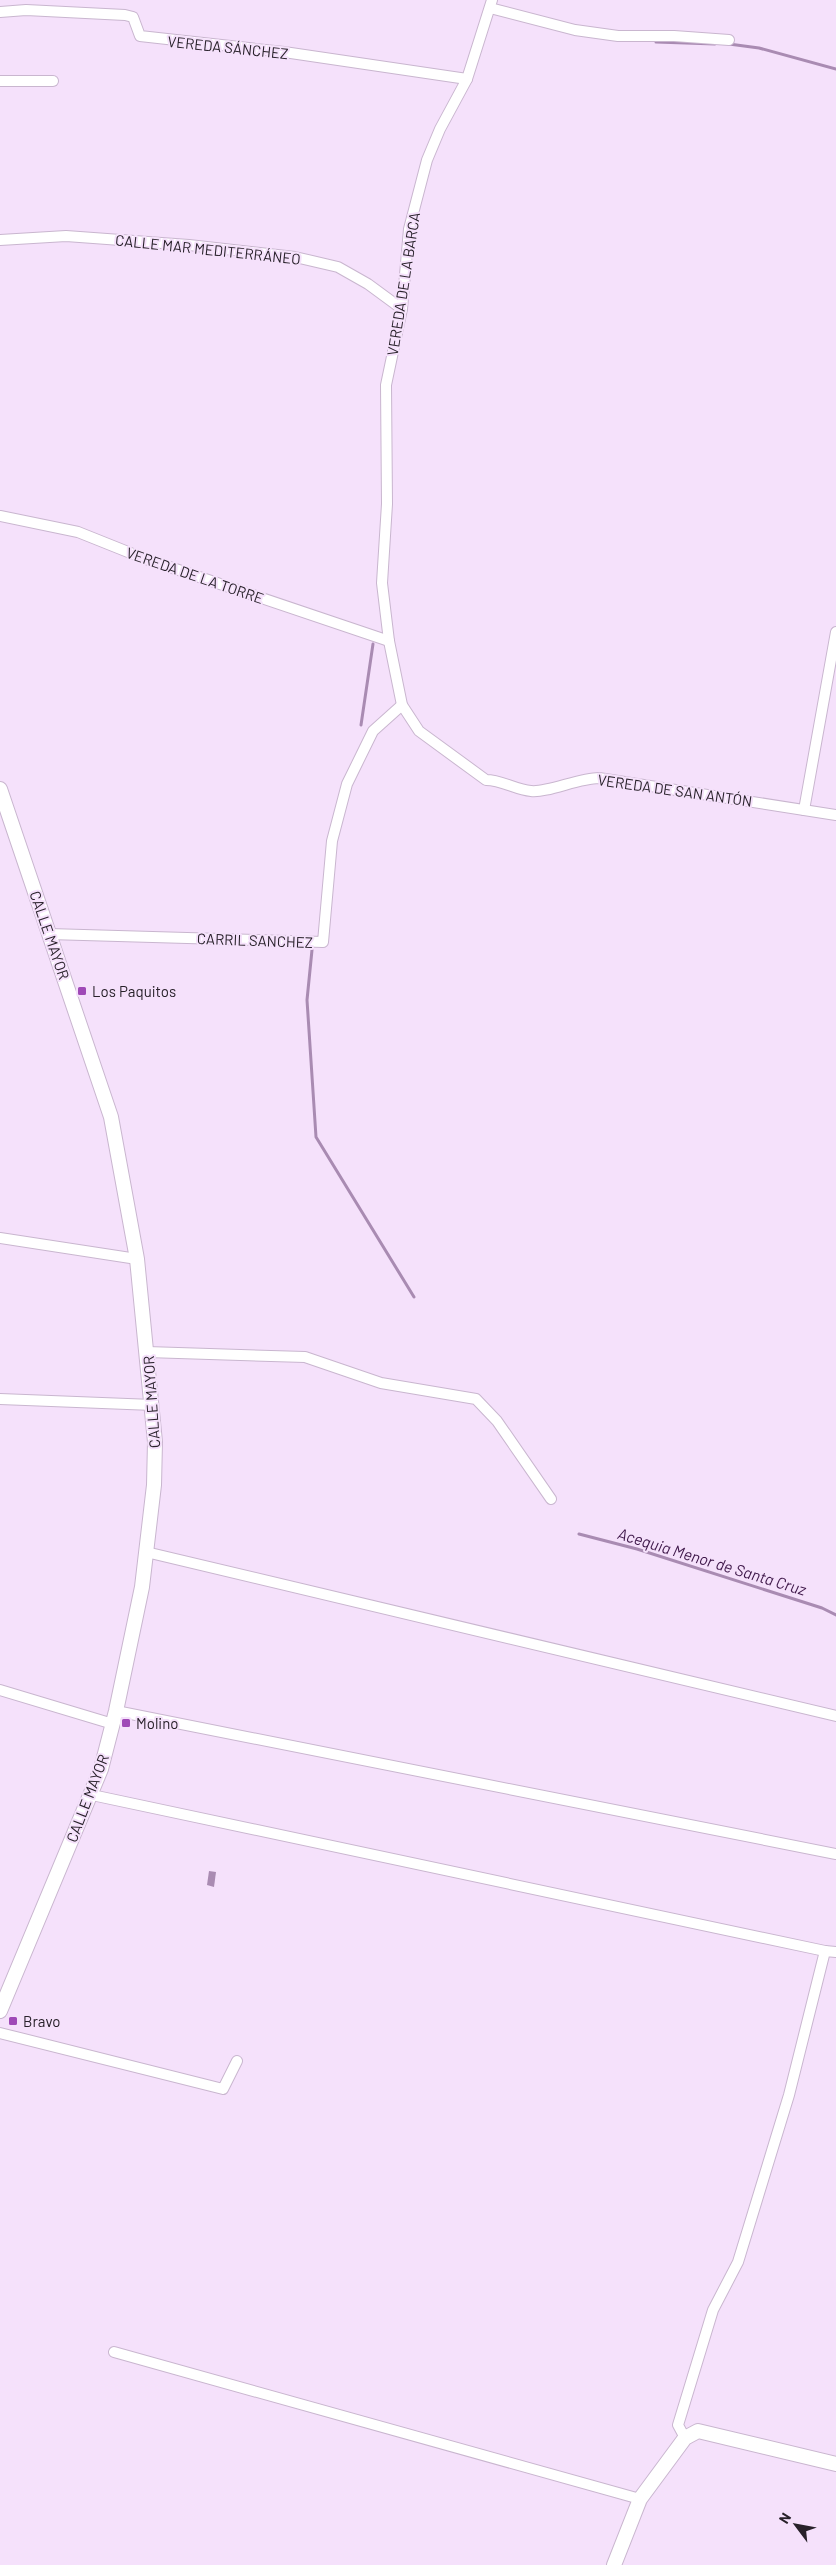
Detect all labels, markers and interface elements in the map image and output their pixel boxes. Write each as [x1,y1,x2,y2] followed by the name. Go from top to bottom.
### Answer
[167,32,289,62] street label: VEREDA SÁNCHEZ
[383,211,423,357] street label: VEREDA DE LA BARCA
[114,230,302,268] street label: CALLE MAR MEDITERRÁNEO
[124,543,266,607] street label: VEREDA DE LA TORRE
[597,770,753,810] street label: VEREDA DE SAN ANTÓN
[26,888,74,982] street label: CALLE MAYOR
[197,929,313,951] street label: CARRIL SANCHEZ
[92,982,176,1000] place label: Los Paquitos
[76,985,88,997] marker: Los Paquitos
[139,1355,163,1449] street label: CALLE MAYOR
[616,1523,810,1599] water label: Acequia Menor de Santa Cruz
[136,1714,178,1732] place label: Molino
[120,1717,132,1729] marker: Molino
[62,1752,112,1844] street label: CALLE MAYOR
[23,2012,60,2030] place label: Bravo
[7,2015,19,2027] marker: Bravo
[771,2500,821,2550] north arrow
[775,2509,794,2526] text: N

